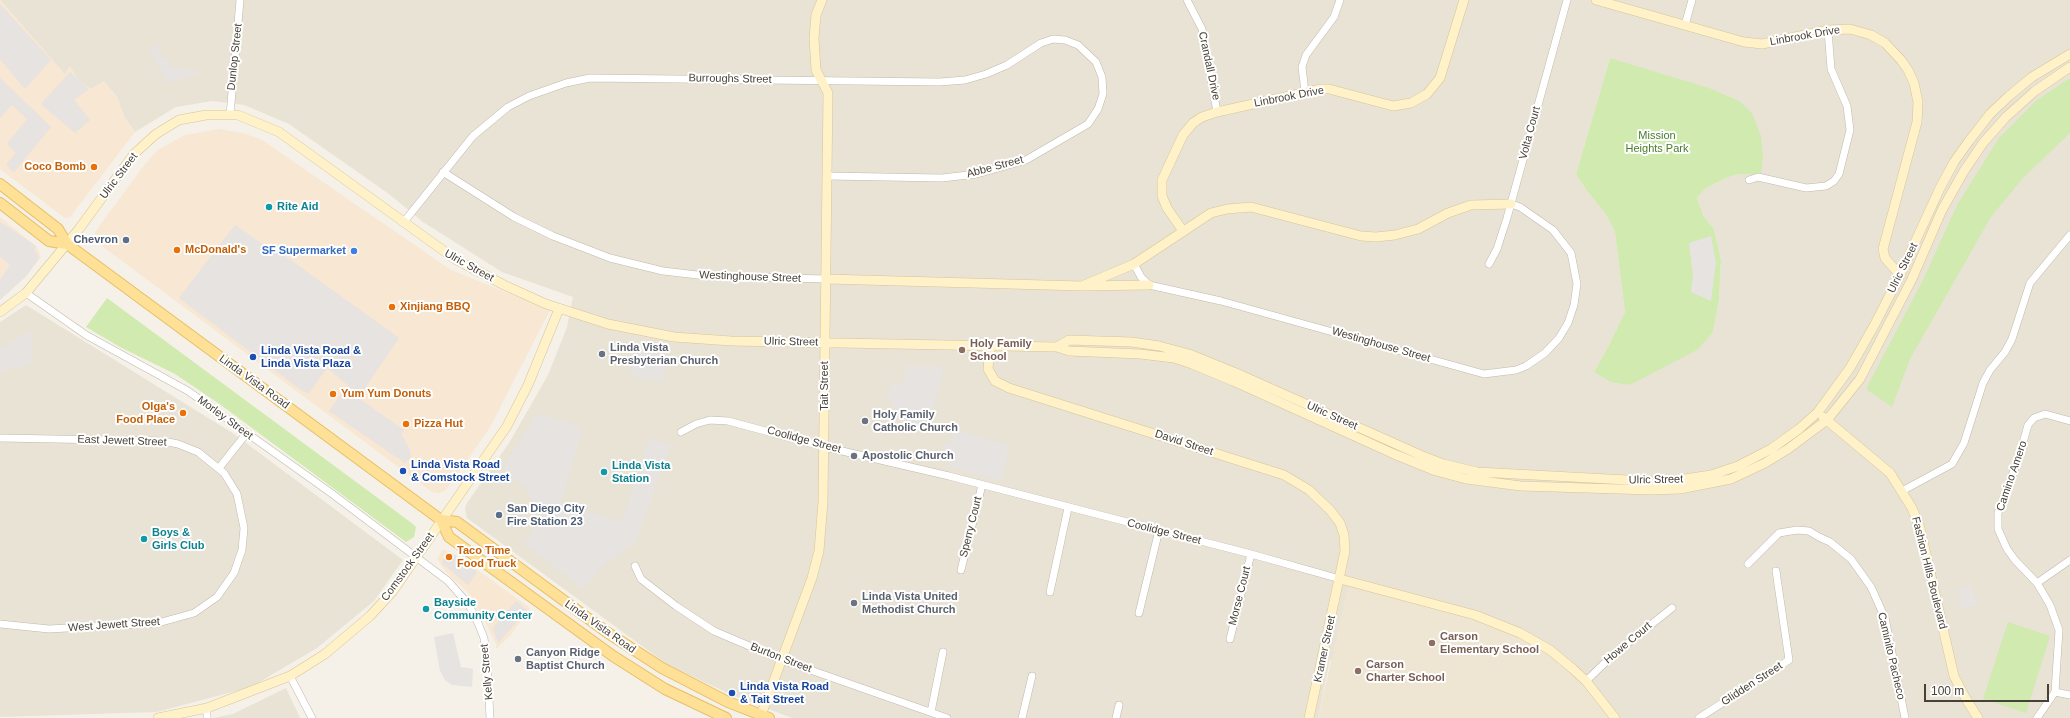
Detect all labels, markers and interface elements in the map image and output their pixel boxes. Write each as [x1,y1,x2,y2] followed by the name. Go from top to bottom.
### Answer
[225,23,245,91] street label: Dunlop Street
[1769,23,1841,49] street label: Linbrook Drive
[1195,31,1223,101] street label: Crandall Drive
[688,72,772,86] street label: Burroughs Street
[1253,84,1325,110] street label: Linbrook Drive
[1517,105,1543,161] street label: Volta Court
[1626,129,1688,155] park label: Mission Heights Park
[97,150,141,202] street label: Ulric Street
[965,153,1025,181] street label: Abbe Street
[24,160,86,174] place label: Coco Bomb
[89,162,99,172] marker: Coco Bomb
[277,200,319,214] place label: Rite Aid
[264,202,274,212] marker: Rite Aid
[73,233,118,247] place label: Chevron
[121,235,131,245] marker: Chevron
[1885,241,1921,295] street label: Ulric Street
[185,243,246,257] place label: McDonald's
[262,244,346,258] place label: SF Supermarket
[172,245,182,255] marker: McDonald's
[349,246,359,256] marker: SF Supermarket
[442,247,496,285] street label: Ulric Street
[699,269,801,285] street label: Westinghouse Street
[400,300,470,314] place label: Xinjiang BBQ
[387,302,397,312] marker: Xinjiang BBQ
[1330,325,1432,365] street label: Westinghouse Street
[764,335,818,349] street label: Ulric Street
[970,337,1032,363] place label: Holy Family School
[610,341,718,367] place label: Linda Vista Presbyterian Church
[261,344,361,370] place label: Linda Vista Road & Linda Vista Plaza
[957,345,967,355] marker: Holy Family School
[597,349,607,359] marker: Linda Vista Presbyterian Church
[216,352,292,412] street label: Linda Vista Road
[248,352,258,362] marker: Linda Vista Road & Linda Vista Plaza
[818,361,832,411] street label: Tait Street
[341,387,431,401] place label: Yum Yum Donuts
[328,389,338,399] marker: Yum Yum Donuts
[195,393,255,443] street label: Morley Street
[1304,399,1360,433] street label: Ulric Street
[116,400,175,426] place label: Olga's Food Place
[178,408,188,418] marker: Olga's Food Place
[873,408,958,434] place label: Holy Family Catholic Church
[860,416,870,426] marker: Holy Family Catholic Church
[414,417,463,431] place label: Pizza Hut
[401,419,411,429] marker: Pizza Hut
[766,424,842,456] street label: Coolidge Street
[1153,427,1215,459] street label: David Street
[77,433,167,449] street label: East Jewett Street
[1994,439,2030,513] street label: Camino Amero
[862,449,954,463] place label: Apostolic Church
[849,451,859,461] marker: Apostolic Church
[411,458,509,484] place label: Linda Vista Road & Comstock Street
[612,459,670,485] place label: Linda Vista Station
[398,466,408,476] marker: Linda Vista Road & Comstock Street
[599,467,609,477] marker: Linda Vista Station
[1629,473,1683,487] street label: Ulric Street
[957,495,985,559] street label: Sperry Court
[507,502,585,528] place label: San Diego City Fire Station 23
[494,510,504,520] marker: San Diego City Fire Station 23
[1909,515,1949,631] street label: Fashion Hills Boulevard
[1126,516,1202,548] street label: Coolidge Street
[152,526,205,552] place label: Boys & Girls Club
[379,530,437,604] street label: Comstock Street
[139,534,149,544] marker: Boys & Girls Club
[457,544,516,570] place label: Taco Time Food Truck
[444,552,454,562] marker: Taco Time Food Truck
[1226,565,1254,627] street label: Morse Court
[862,590,958,616] place label: Linda Vista United Methodist Church
[434,596,532,622] place label: Bayside Community Center
[562,598,638,656] street label: Linda Vista Road
[849,598,859,608] marker: Linda Vista United Methodist Church
[421,604,431,614] marker: Bayside Community Center
[1875,611,1907,701] street label: Caminito Pacheco
[1311,614,1339,684] street label: Kramer Street
[68,615,160,635] street label: West Jewett Street
[1602,619,1654,667] street label: Howe Court
[1440,630,1539,656] place label: Carson Elementary School
[1427,638,1437,648] marker: Carson Elementary School
[748,640,814,676] street label: Burton Street
[478,643,496,701] street label: Kelly Street
[526,646,605,672] place label: Canyon Ridge Baptist Church
[513,654,523,664] marker: Canyon Ridge Baptist Church
[1366,658,1445,684] place label: Carson Charter School
[1719,659,1785,709] street label: Glidden Street
[1353,666,1363,676] marker: Carson Charter School
[1926,676,2051,702] scale bar
[740,680,829,706] place label: Linda Vista Road & Tait Street
[1931,684,1964,698] text: 100 m
[727,688,737,698] marker: Linda Vista Road & Tait Street

